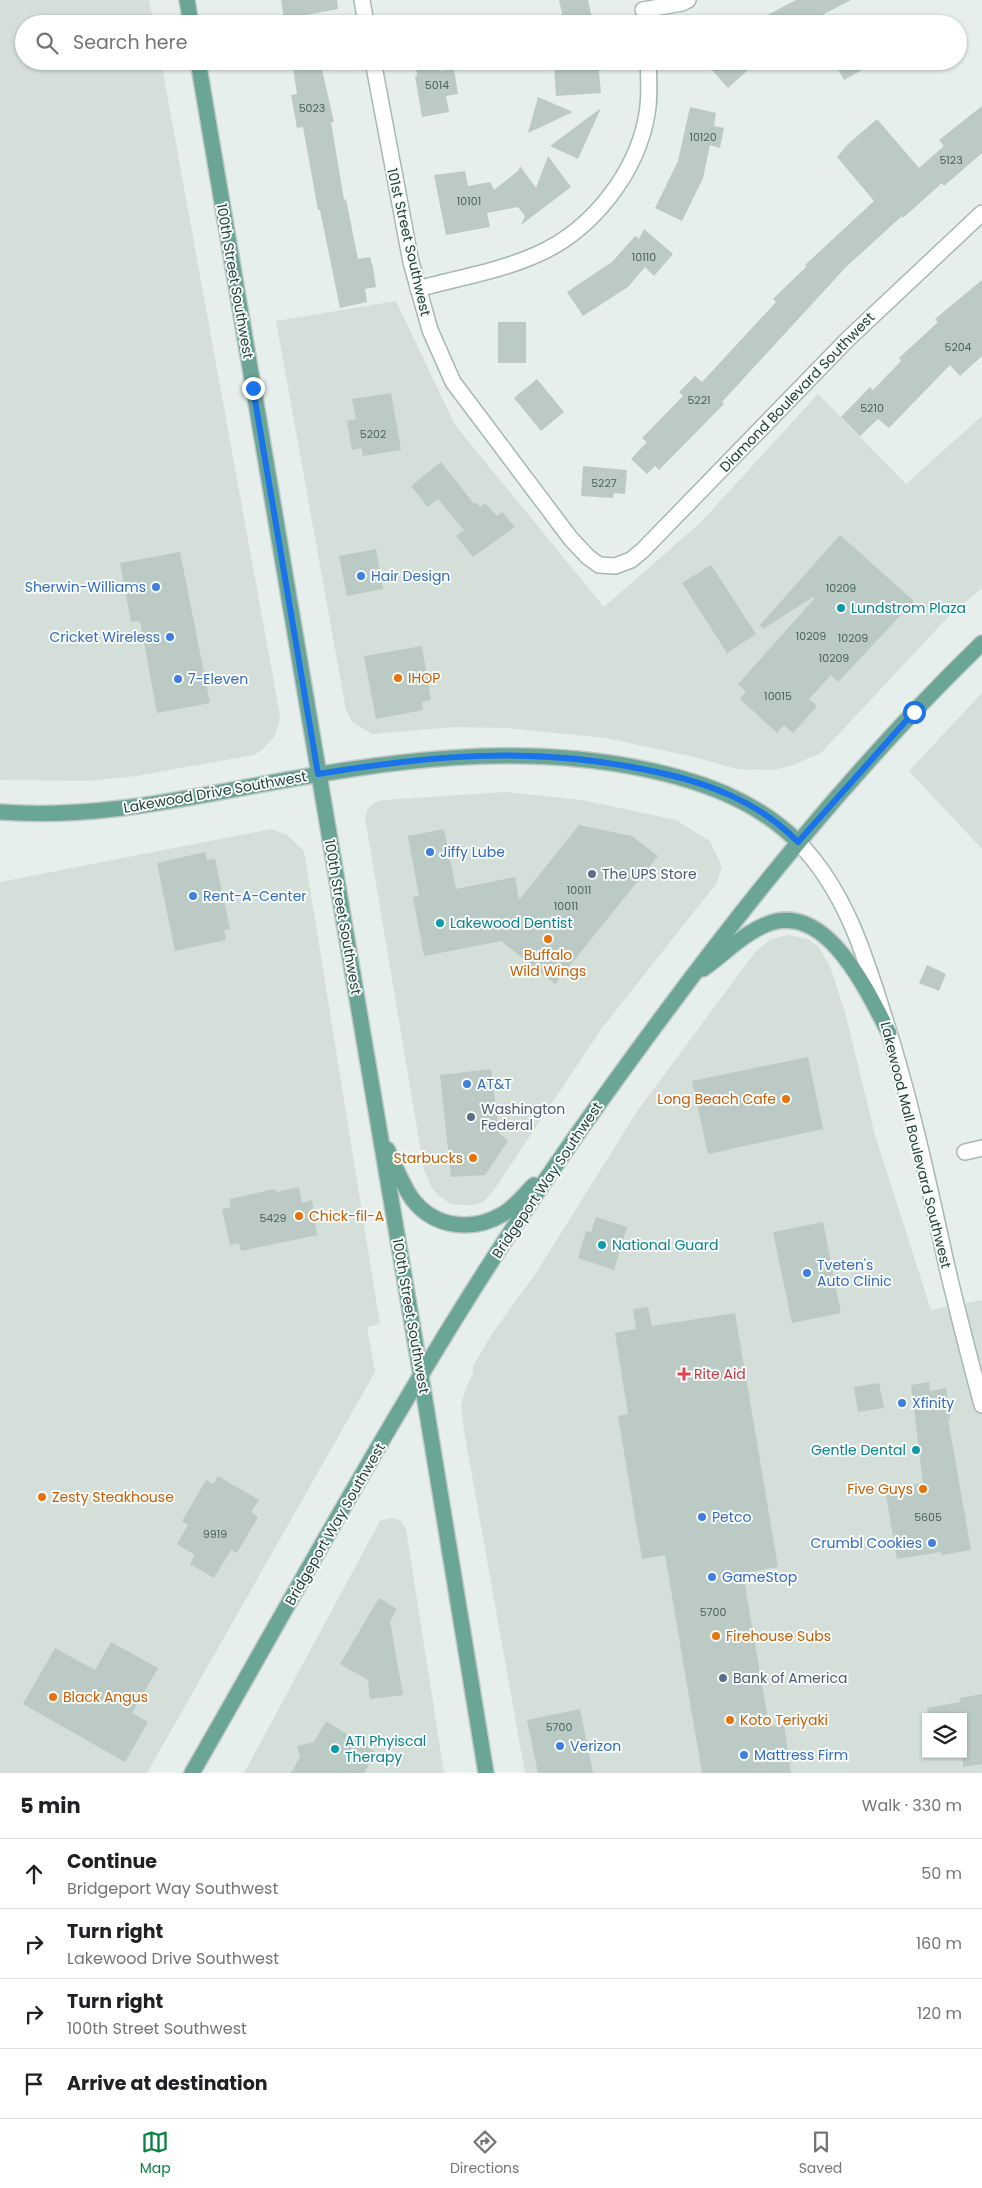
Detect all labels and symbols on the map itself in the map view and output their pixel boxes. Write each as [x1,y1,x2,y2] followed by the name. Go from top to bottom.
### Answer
[425,77,449,93] house number: 5014
[299,100,325,116] house number: 5023
[689,129,717,145] house number: 10120
[939,152,963,168] house number: 5123
[382,166,436,318] street label: 101st Street Southwest
[457,193,481,209] house number: 10101
[211,202,259,360] street label: 100th Street Southwest
[632,249,656,265] house number: 10110
[715,308,879,476] street label: Diamond Boulevard Southwest
[944,339,972,355] house number: 5204
[242,377,265,400] route end
[687,392,711,408] house number: 5221
[860,400,884,416] house number: 5210
[360,426,386,442] house number: 5202
[591,475,617,491] house number: 5227
[371,566,450,586] place label: Hair Design
[355,570,367,582] marker: Hair Design
[25,577,146,597] place label: Sherwin-Williams
[826,580,856,596] house number: 10209
[150,581,162,593] marker: Sherwin-Williams
[851,598,966,618] place label: Lundstrom Plaza
[835,602,847,614] marker: Lundstrom Plaza
[50,627,160,647] place label: Cricket Wireless
[796,628,826,644] house number: 10209
[838,630,868,646] house number: 10209
[164,631,176,643] marker: Cricket Wireless
[819,650,849,666] house number: 10209
[408,668,440,688] place label: IHOP
[188,669,248,689] place label: 7-Eleven
[392,672,404,684] marker: IHOP
[172,673,184,685] marker: 7-Eleven
[764,688,792,704] house number: 10015
[903,701,926,724] route start
[122,766,308,818] street label: Lakewood Drive Southwest
[319,838,367,996] street label: 100th Street Southwest
[440,842,505,862] place label: Jiffy Lube
[424,846,436,858] marker: Jiffy Lube
[602,864,697,884] place label: The UPS Store
[586,868,598,880] marker: The UPS Store
[567,882,591,898] house number: 10011
[203,886,307,906] place label: Rent-A-Center
[187,890,199,902] marker: Rent-A-Center
[554,898,578,914] house number: 10011
[450,913,573,933] place label: Lakewood Dentist
[434,917,446,929] marker: Lakewood Dentist
[542,933,554,945] marker: Buffalo Wild Wings
[510,945,586,981] place label: Buffalo Wild Wings
[876,1020,956,1270] street label: Lakewood Mall Boulevard Southwest
[477,1074,512,1094] place label: AT&T
[461,1078,473,1090] marker: AT&T
[657,1089,776,1109] place label: Long Beach Cafe
[780,1093,792,1105] marker: Long Beach Cafe
[487,1098,607,1262] street label: Bridgeport Way Southwest
[481,1099,565,1135] place label: Washington Federal
[465,1111,477,1123] marker: Washington Federal
[394,1148,463,1168] place label: Starbucks
[467,1152,479,1164] marker: Starbucks
[309,1206,384,1226] place label: Chick-fil-A
[259,1210,287,1226] house number: 5429
[293,1210,305,1222] marker: Chick-fil-A
[612,1235,718,1255] place label: National Guard
[387,1237,435,1395] street label: 100th Street Southwest
[596,1239,608,1251] marker: National Guard
[817,1255,892,1291] place label: Tveten's Auto Clinic
[801,1267,813,1279] marker: Tveten's Auto Clinic
[694,1364,746,1384] place label: Rite Aid
[678,1368,690,1380] marker: Rite Aid
[912,1393,954,1413] place label: Xfinity
[896,1397,908,1409] marker: Xfinity
[280,1439,390,1609] street label: Bridgeport Way Southwest
[811,1440,906,1460] place label: Gentle Dental
[910,1444,922,1456] marker: Gentle Dental
[847,1479,913,1499] place label: Five Guys
[917,1483,929,1495] marker: Five Guys
[52,1487,174,1507] place label: Zesty Steakhouse
[36,1491,48,1503] marker: Zesty Steakhouse
[712,1507,751,1527] place label: Petco
[914,1509,942,1525] house number: 5605
[696,1511,708,1523] marker: Petco
[203,1526,227,1542] house number: 9919
[811,1533,922,1553] place label: Crumbl Cookies
[926,1537,938,1549] marker: Crumbl Cookies
[722,1567,797,1587] place label: GameStop
[706,1571,718,1583] marker: GameStop
[700,1604,726,1620] house number: 5700
[726,1626,831,1646] place label: Firehouse Subs
[710,1630,722,1642] marker: Firehouse Subs
[733,1668,847,1688] place label: Bank of America
[717,1672,729,1684] marker: Bank of America
[63,1687,148,1707] place label: Black Angus
[47,1691,59,1703] marker: Black Angus
[740,1710,828,1730] place label: Koto Teriyaki
[724,1714,736,1726] marker: Koto Teriyaki
[546,1719,572,1735] house number: 5700
[345,1731,426,1767] place label: ATI Phyiscal Therapy
[570,1736,621,1756] place label: Verizon
[554,1740,566,1752] marker: Verizon
[329,1743,341,1755] marker: ATI Phyiscal Therapy
[754,1745,848,1765] place label: Mattress Firm
[738,1749,750,1761] marker: Mattress Firm

